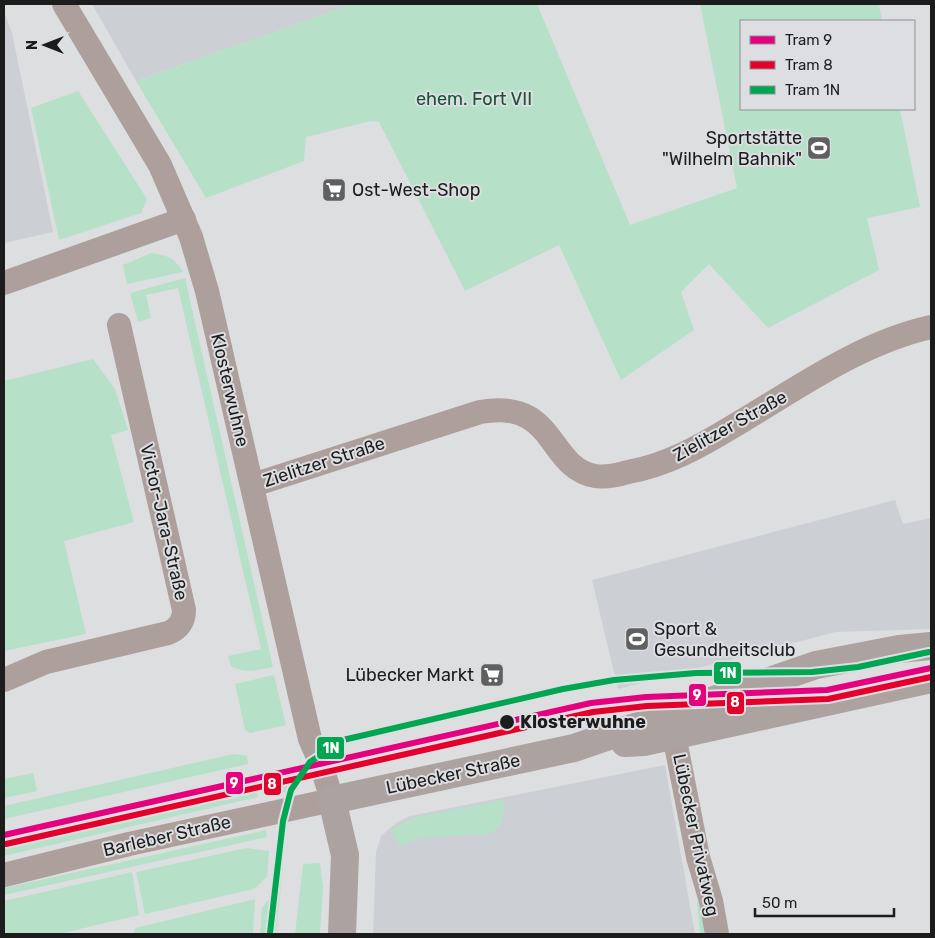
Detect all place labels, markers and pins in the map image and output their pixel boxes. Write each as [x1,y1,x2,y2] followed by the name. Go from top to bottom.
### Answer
[662,127,802,170] place label: Sportstätte "Wilhelm Bahnik"
[806,135,832,161] sports icon: Sportstätte "Wilhelm Bahnik"
[321,177,347,203] supermarket icon: Ost-West-Shop
[352,179,480,201] place label: Ost-West-Shop
[654,618,795,661] place label: Sport & Gesundheitsclub
[624,626,650,652] sports icon: Sport & Gesundheitsclub
[479,662,505,688] supermarket icon: Lübecker Markt
[345,664,474,686] place label: Lübecker Markt
[520,711,646,733] place label: Klosterwuhne
[498,713,516,731] marker: Klosterwuhne

